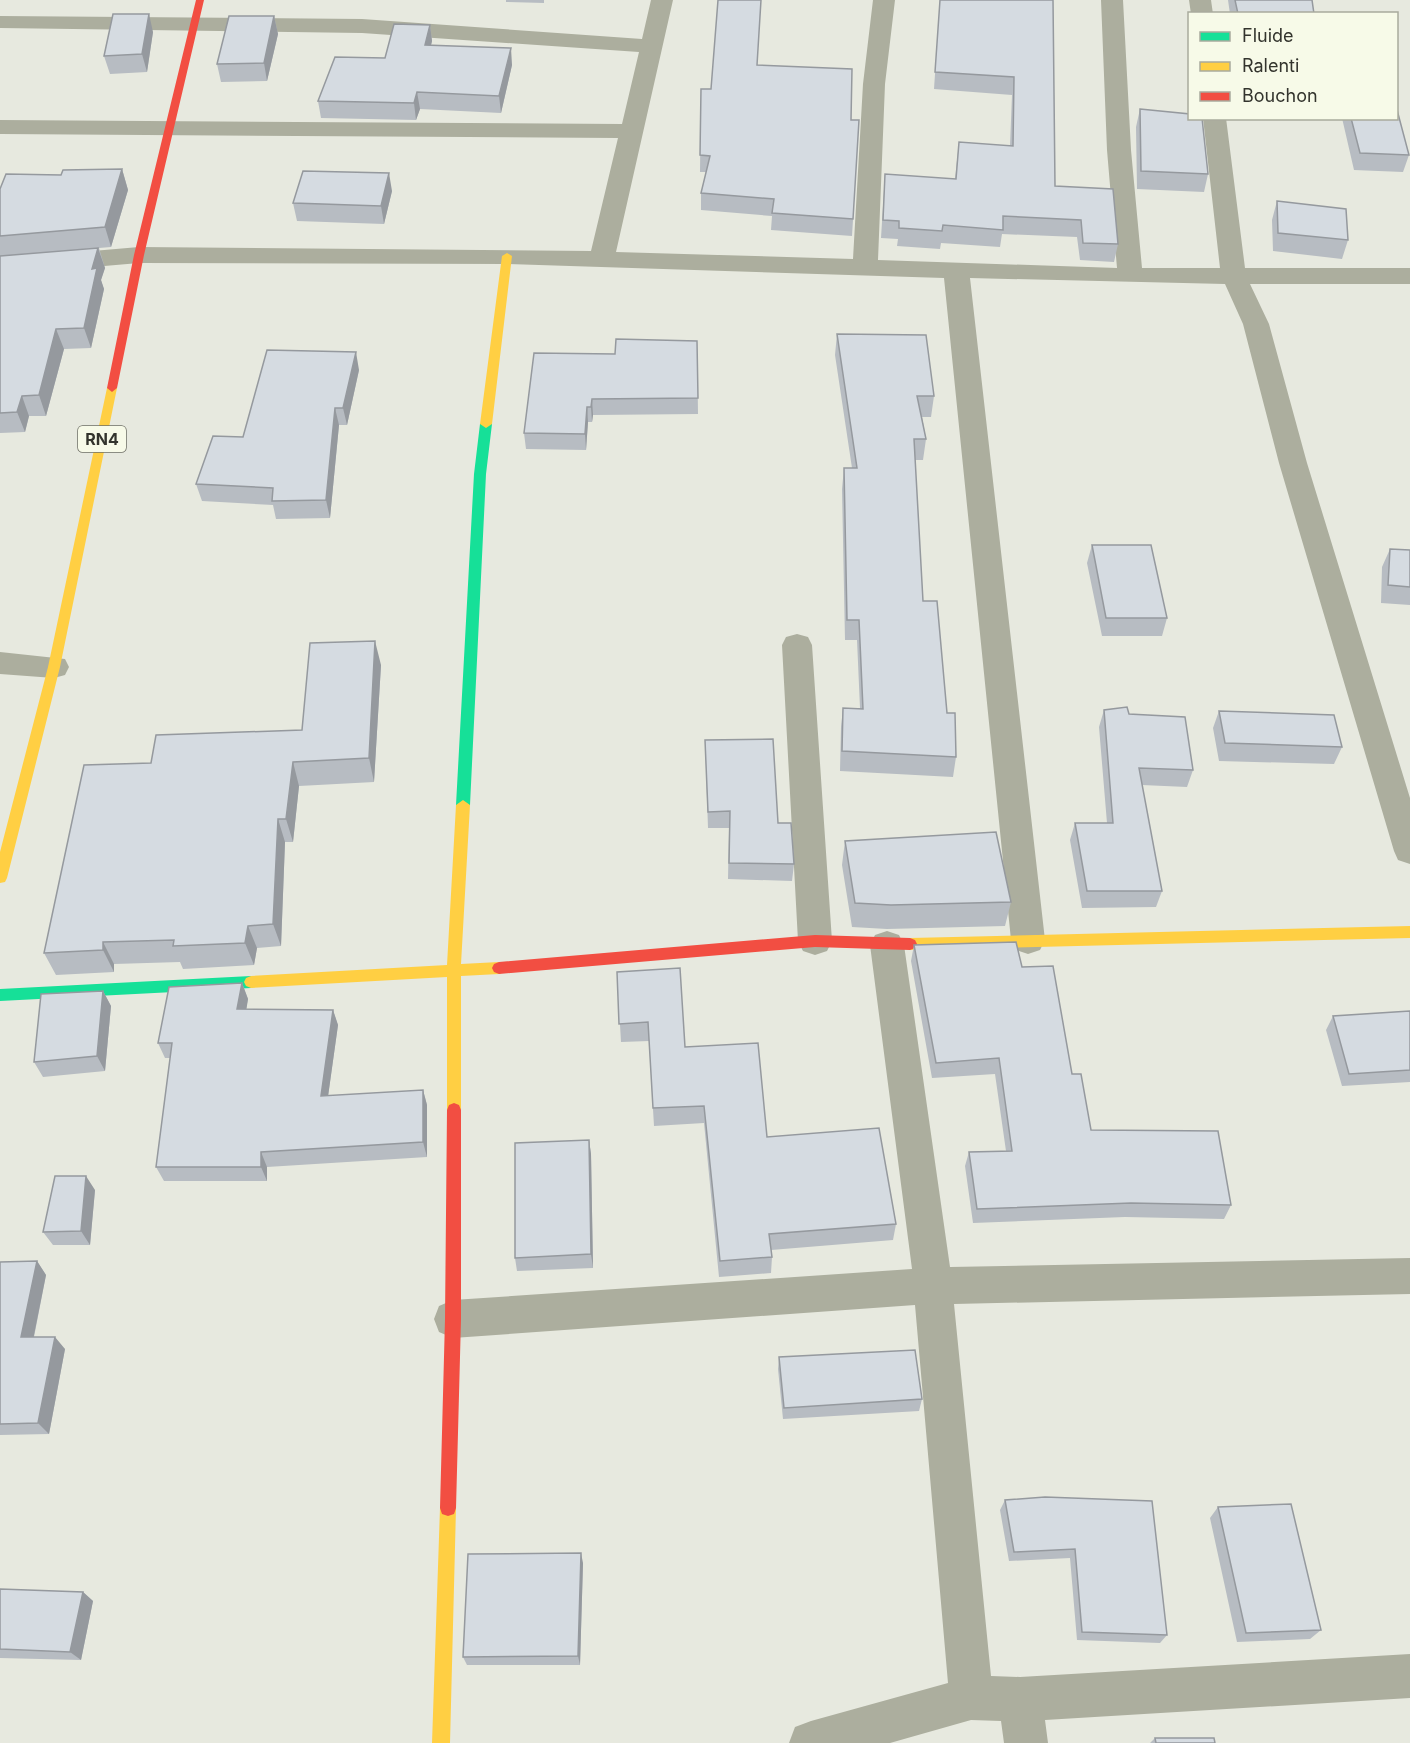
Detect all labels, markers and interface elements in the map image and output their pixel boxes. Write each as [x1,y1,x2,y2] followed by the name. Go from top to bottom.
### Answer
[1188,12,1398,120] legend
[1242,25,1294,46] text: Fluide
[1242,55,1299,76] text: Ralenti
[1242,85,1318,106] text: Bouchon
[78,426,126,452] road number: RN4

